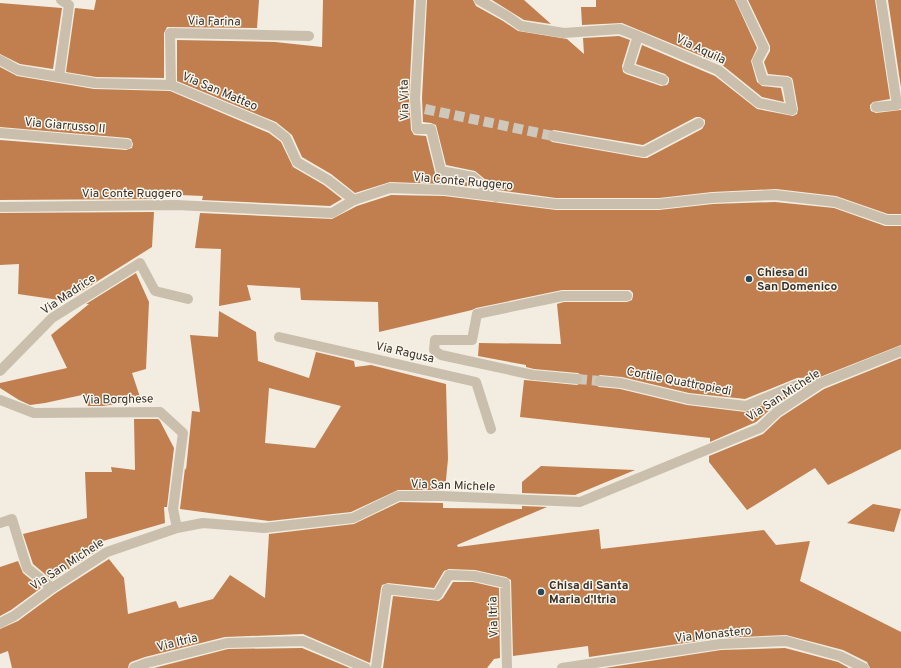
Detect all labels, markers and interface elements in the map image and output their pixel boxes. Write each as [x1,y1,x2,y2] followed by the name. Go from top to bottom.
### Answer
[187,14,241,30] street label: Via Farina
[673,31,728,68] street label: Via Aquila
[179,69,260,115] street label: Via San Matteo
[397,79,413,121] street label: Via Vita
[24,114,106,137] street label: Via Giarrusso II
[412,170,514,194] street label: Via Conte Ruggero
[82,186,182,202] street label: Via Conte Ruggero
[757,265,838,295] place label: Chiesa di San Domenico
[38,271,99,319] street label: Via Madrice
[744,274,754,284] marker: Chiesa di San Domenico
[374,338,436,367] street label: Via Ragusa
[625,364,733,400] street label: Cortile Quattropiedi
[744,366,824,426] street label: Via San Michele
[82,391,154,409] street label: Via Borghese
[410,477,496,495] street label: Via San Michele
[28,535,108,595] street label: Via San Michele
[549,578,628,608] place label: Chisa di Santa Maria d'Itria
[536,587,546,597] marker: Chisa di Santa Maria d'Itria
[485,596,503,638] street label: Via Itria
[674,623,753,647] street label: Via Monastero
[155,630,199,656] street label: Via Itria

